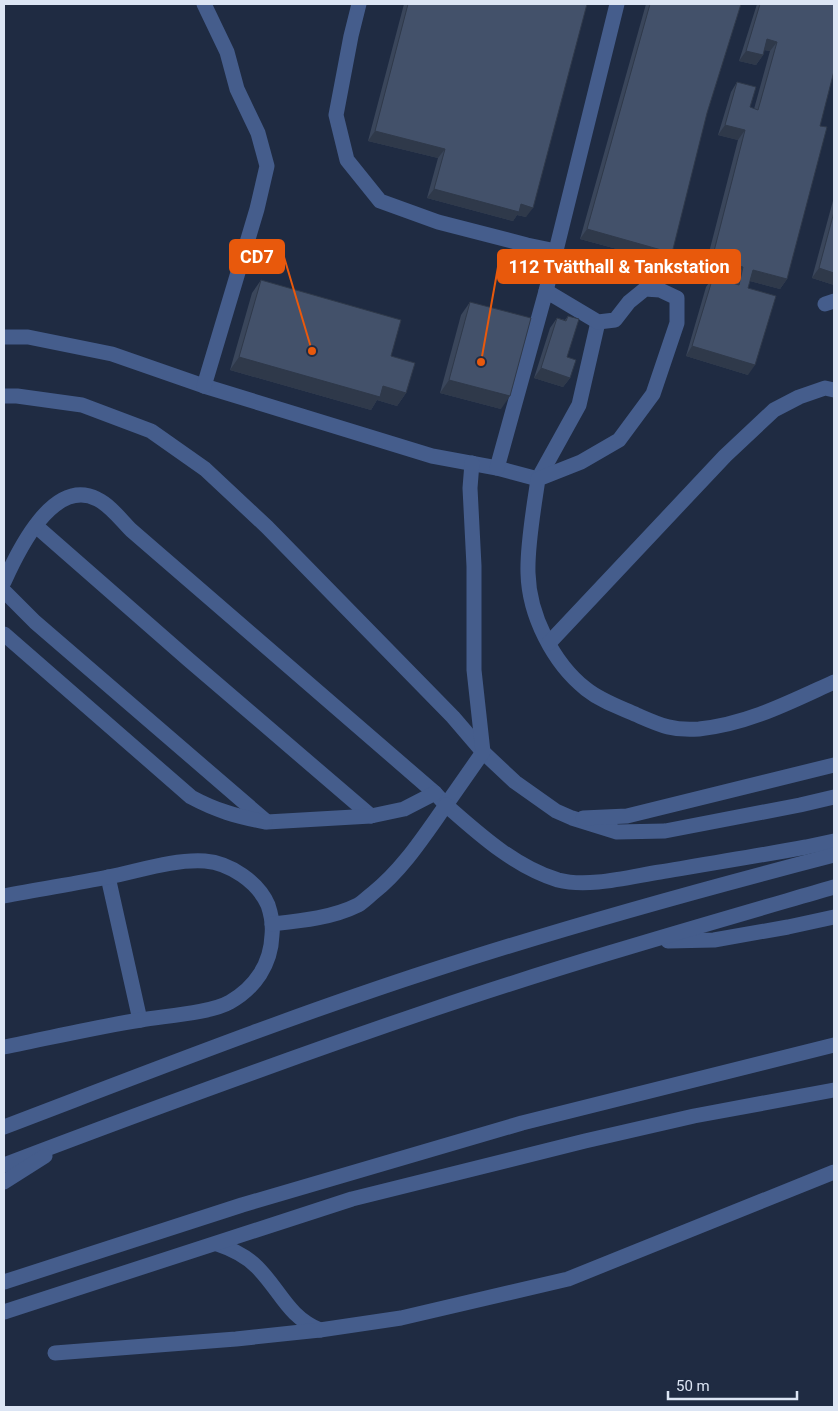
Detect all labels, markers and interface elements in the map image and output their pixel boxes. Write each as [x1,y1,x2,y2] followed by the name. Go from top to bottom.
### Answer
[230,240,284,273] callout: CD7
[240,246,274,267] text: CD7
[498,250,740,283] callout: 112 Tvätthall & Tankstation
[508,256,730,277] text: 112 Tvätthall & Tankstation
[668,1368,797,1400] scale bar
[676,1377,710,1395] text: 50 m

